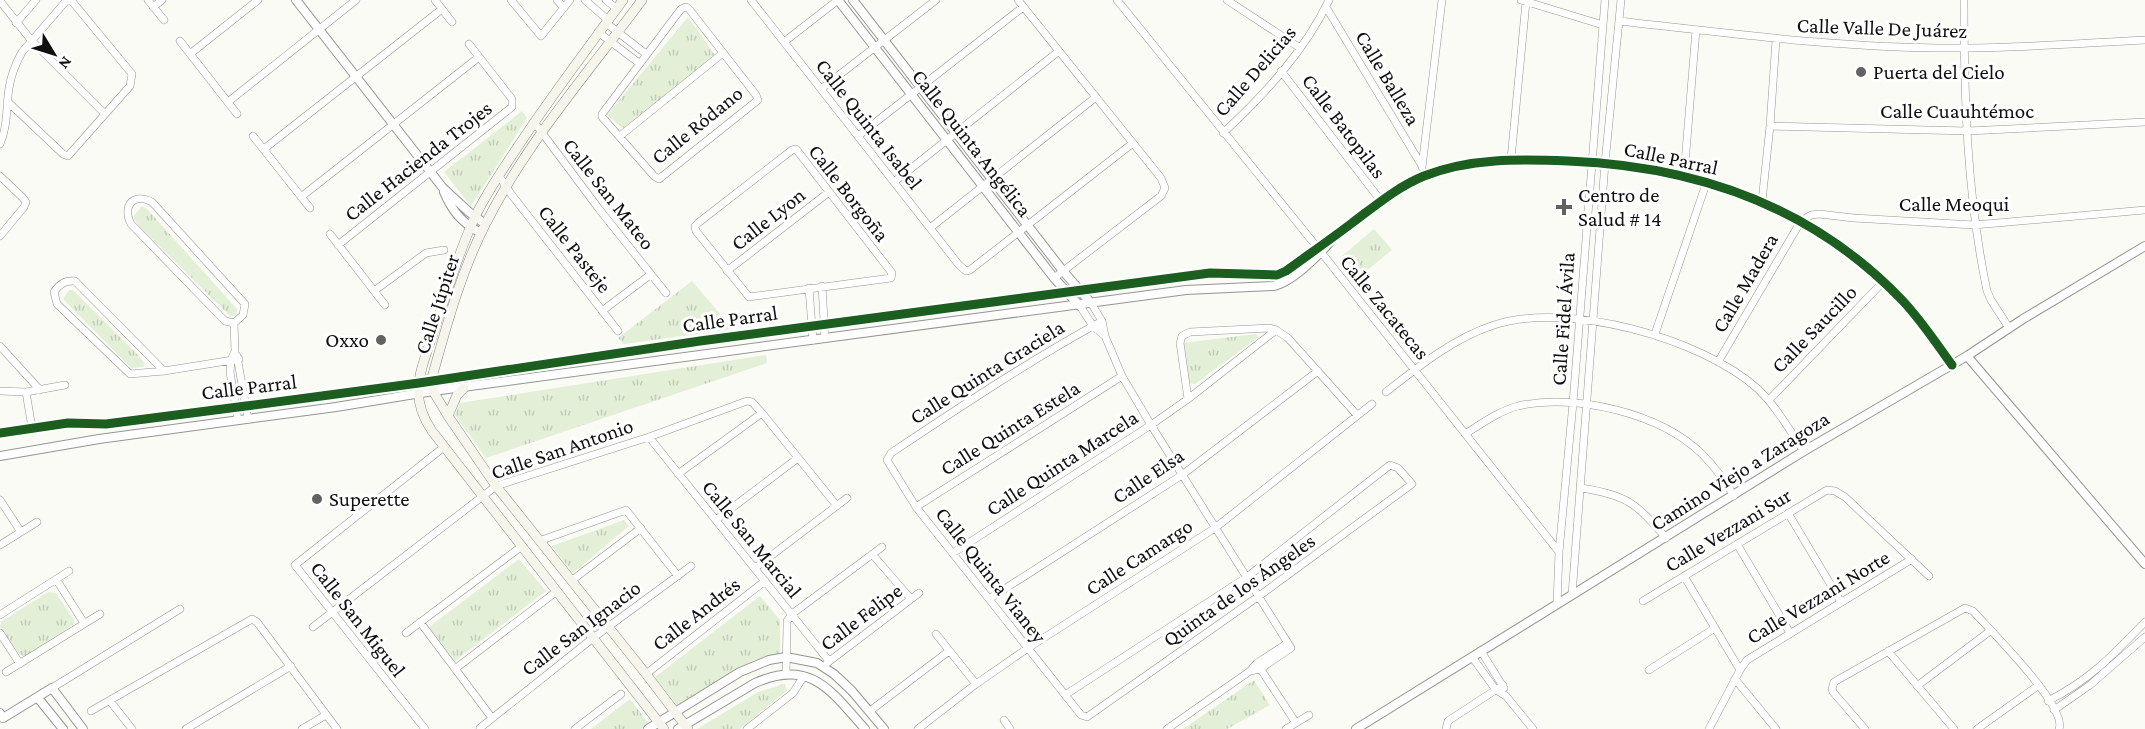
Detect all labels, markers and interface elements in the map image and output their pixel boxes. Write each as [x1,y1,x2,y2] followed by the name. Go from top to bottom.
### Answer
[1796,13,1968,43] street label: Calle Valle De Juárez
[1209,21,1301,121] street label: Calle Delicias
[24,24,84,84] north arrow
[1350,26,1426,130] street label: Calle Balleza
[55,53,75,73] text: N
[811,54,927,194] street label: Calle Quinta Isabel
[1873,60,2005,84] place label: Puerta del Cielo
[907,64,1037,222] street label: Calle Quinta Angélica
[1854,65,1868,79] marker: Puerta del Cielo
[1297,69,1391,183] street label: Calle Batopilas
[647,81,747,169] street label: Calle Ródano
[339,96,497,226] street label: Calle Hacienda Trojes
[1880,99,2034,123] street label: Calle Cuauhtémoc
[558,134,660,254] street label: Calle San Mateo
[1622,136,1720,180] street label: Calle Parral
[804,140,895,247] street label: Calle Borgoña
[726,183,810,255] street label: Calle Lyon
[1578,183,1662,231] place label: Centro de Salud # 14
[1899,192,2010,216] street label: Calle Meoqui
[1555,198,1573,216] marker: Centro de Salud # 14
[533,200,617,298] street label: Calle Pasteje
[1707,229,1783,337] street label: Calle Madera
[410,250,465,357] street label: Calle Júpiter
[1335,250,1435,364] street label: Calle Zacatecas
[1546,251,1580,386] street label: Calle Fidel Ávila
[1766,280,1862,378] street label: Calle Saucillo
[681,300,779,338] street label: Calle Parral
[905,315,1069,429] street label: Calle Quinta Graciela
[325,328,369,352] place label: Oxxo
[374,333,388,347] marker: Oxxo
[200,369,298,405] street label: Calle Parral
[936,375,1084,480] street label: Calle Quinta Estela
[982,405,1143,521] street label: Calle Quinta Marcela
[1646,406,1834,536] street label: Camino Viejo a Zaragoza
[488,413,636,485] street label: Calle San Antonio
[1108,443,1189,509] street label: Calle Elsa
[697,475,807,603] street label: Calle San Marcial
[1660,483,1796,577] street label: Calle Vezzani Sur
[329,487,409,511] place label: Superette
[310,492,324,506] marker: Superette
[931,502,1052,648] street label: Calle Quinta Vianey
[1081,514,1197,600] street label: Calle Camargo
[1158,528,1320,652] street label: Quinta de los Ángeles
[1742,545,1894,649] street label: Calle Vezzani Norte
[305,556,411,682] street label: Calle San Miguel
[647,572,745,656] street label: Calle Andrés
[517,575,645,681] street label: Calle San Ignacio
[815,578,907,656] street label: Calle Felipe

